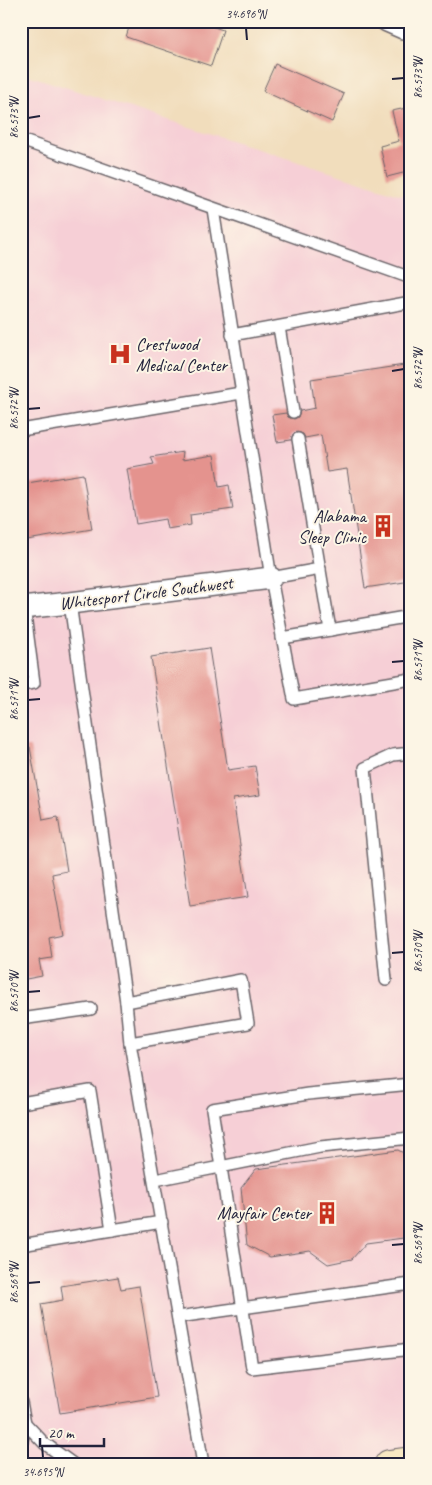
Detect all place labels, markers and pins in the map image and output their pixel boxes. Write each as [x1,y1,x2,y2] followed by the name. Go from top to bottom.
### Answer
[136,333,229,376] place label: Crestwood Medical Center
[107,341,133,367] hospital icon: Crestwood Medical Center
[298,505,368,548] place label: Alabama Sleep Clinic
[370,513,396,539] building icon: Alabama Sleep Clinic
[314,1200,340,1226] building icon: Mayfair Center
[217,1202,313,1224] place label: Mayfair Center

